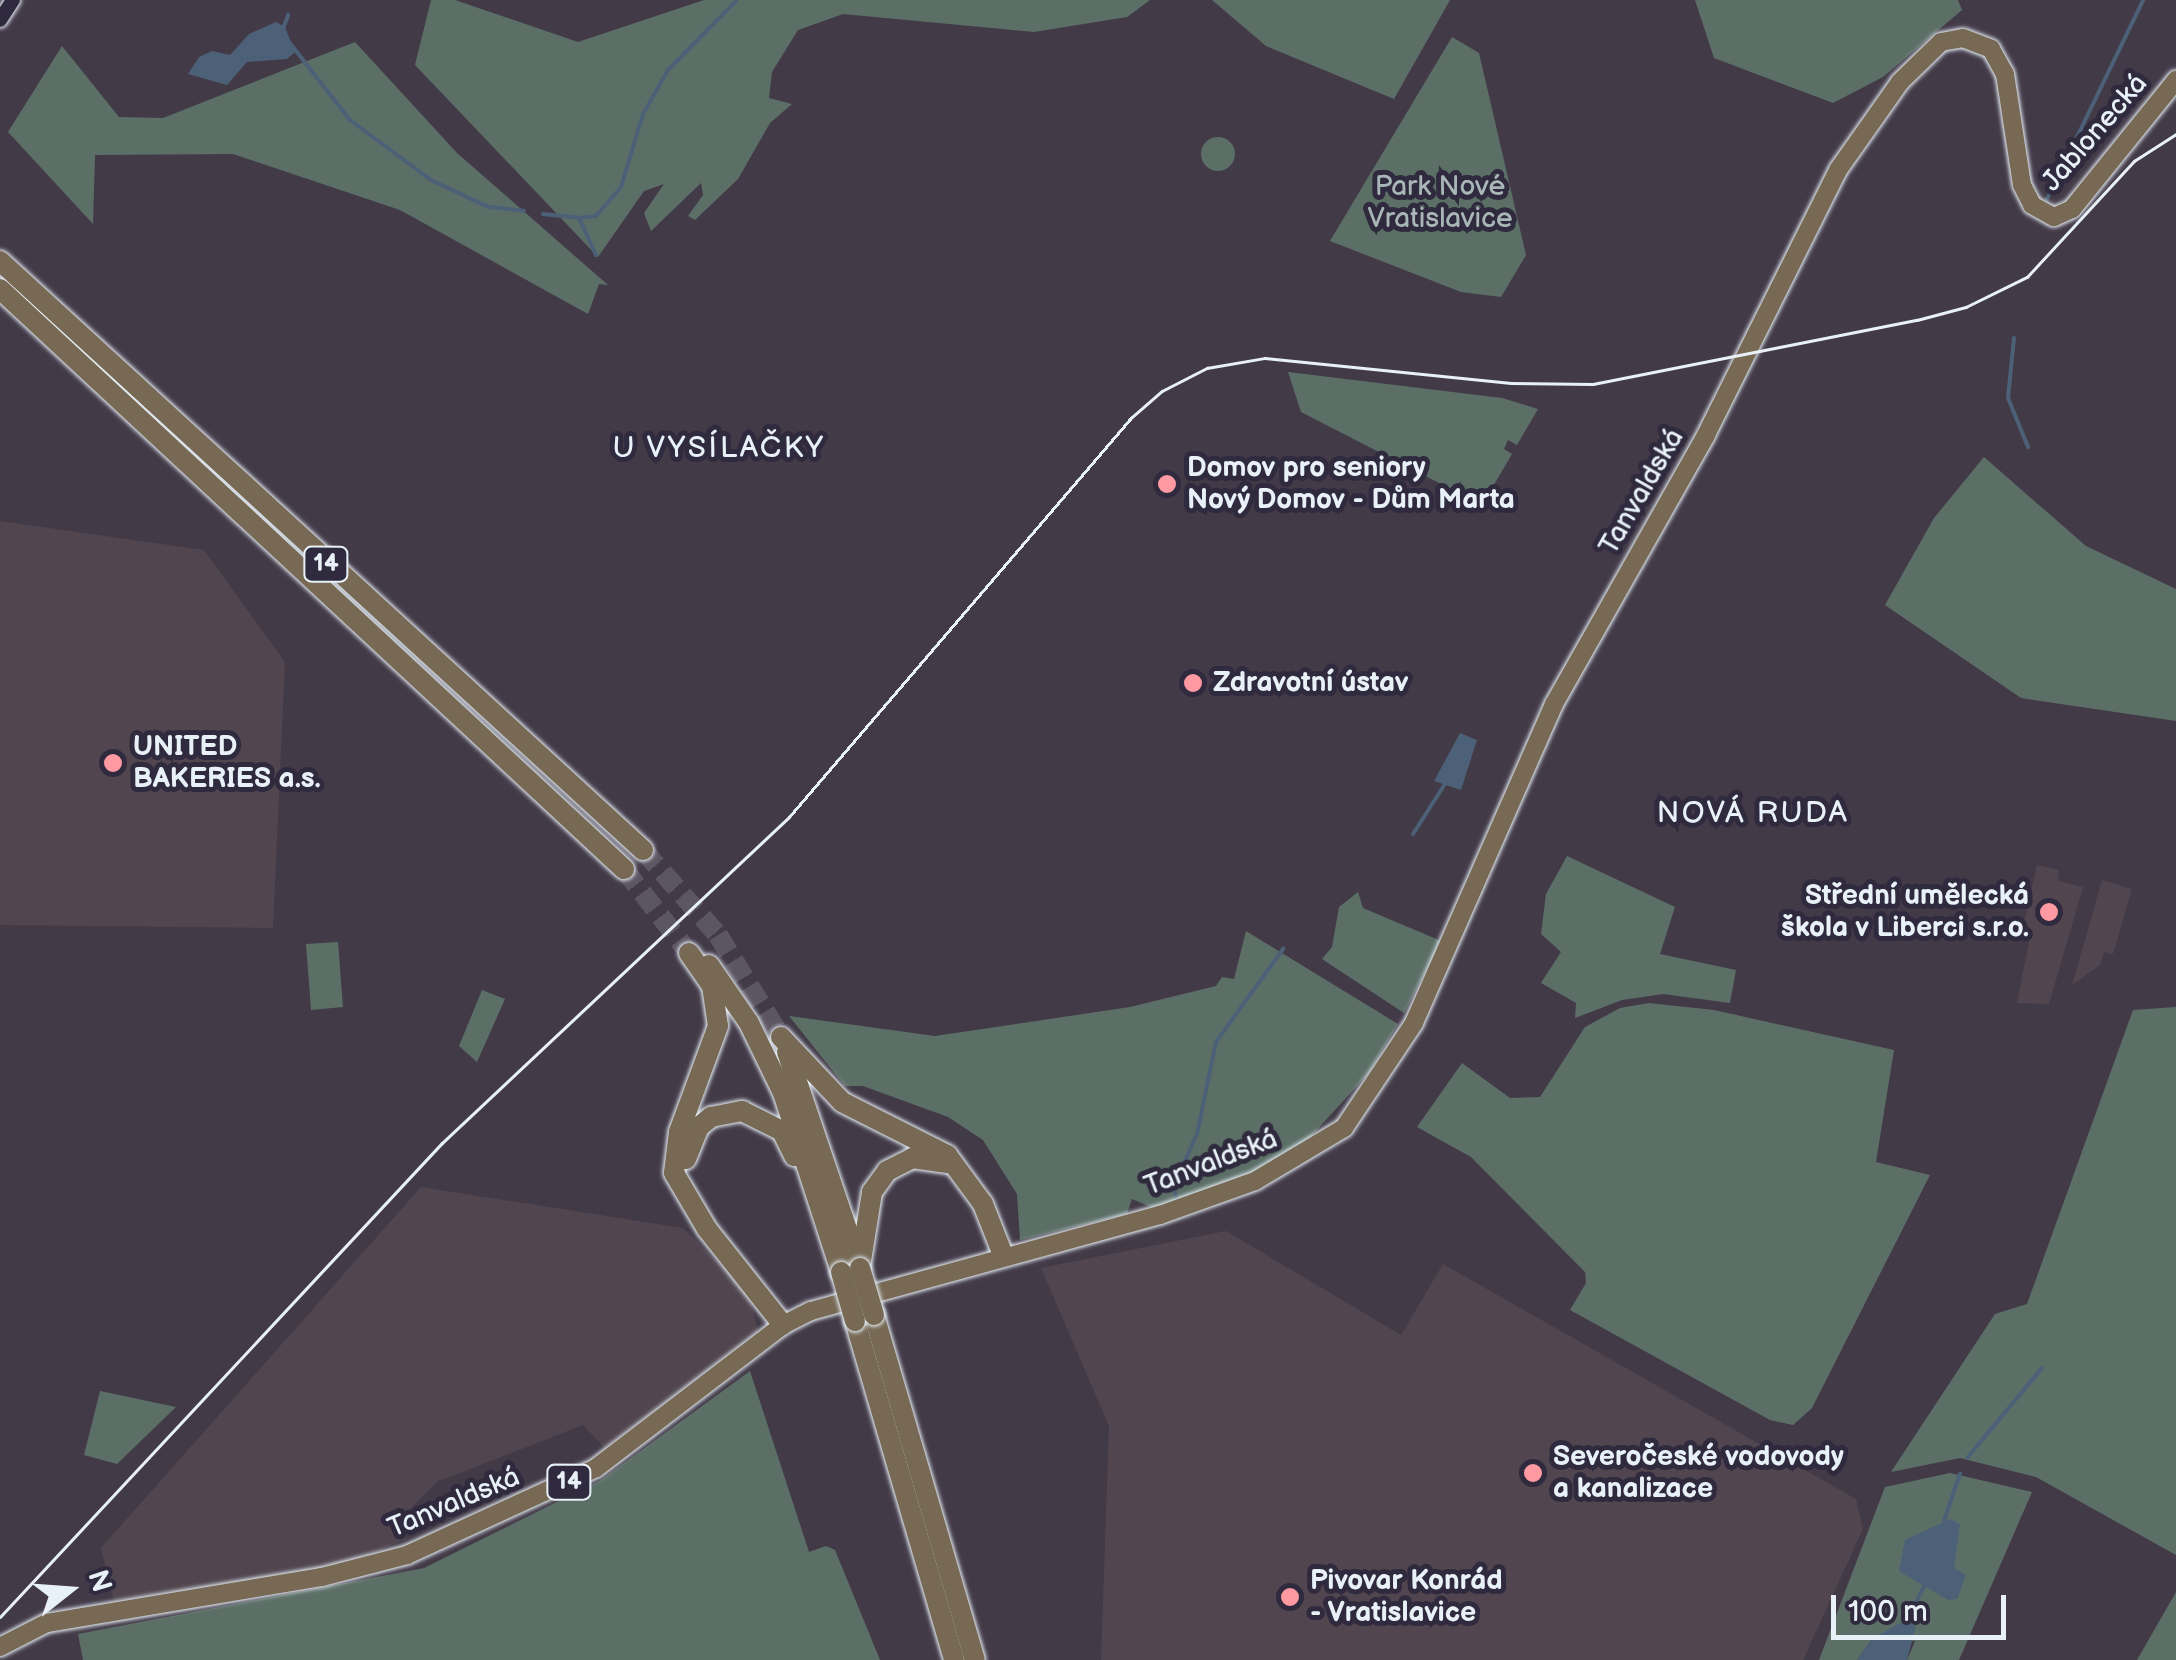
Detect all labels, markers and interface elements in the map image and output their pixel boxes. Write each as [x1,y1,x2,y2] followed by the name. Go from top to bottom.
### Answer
[2035,68,2155,198] street label: Jablonecká
[1367,170,1513,236] park label: Park Nové Vratislavice
[1593,423,1691,561] street label: Tanvaldská
[612,430,826,466] district label: U VYSÍLAČKY
[1187,451,1516,517] place label: Domov pro seniory Nový Domov - Dům Marta
[1156,473,1178,495] marker: Domov pro seniory Nový Domov - Dům Marta
[301,544,351,584] road number: 14
[1213,666,1408,700] place label: Zdravotní ústav
[1182,672,1204,694] marker: Zdravotní ústav
[133,730,321,796] place label: UNITED BAKERIES a.s.
[102,752,124,774] marker: UNITED BAKERIES a.s.
[1657,795,1849,831] district label: NOVÁ RUDA
[1781,879,2029,945] place label: Střední umělecká škola v Liberci s.r.o.
[2038,901,2060,923] marker: Střední umělecká škola v Liberci s.r.o.
[1140,1122,1282,1204] street label: Tanvaldská
[1553,1440,1844,1506] place label: Severočeské vodovody a kanalizace
[383,1460,525,1546] street label: Tanvaldská
[544,1462,594,1502] road number: 14
[1522,1462,1544,1484] marker: Severočeské vodovody a kanalizace
[20,1540,120,1640] north arrow
[1310,1564,1503,1630] place label: Pivovar Konrád - Vratislavice
[80,1566,118,1596] text: N
[1836,1575,2011,1637] scale bar
[1279,1586,1301,1608] marker: Pivovar Konrád - Vratislavice
[1848,1594,1928,1630] text: 100 m

